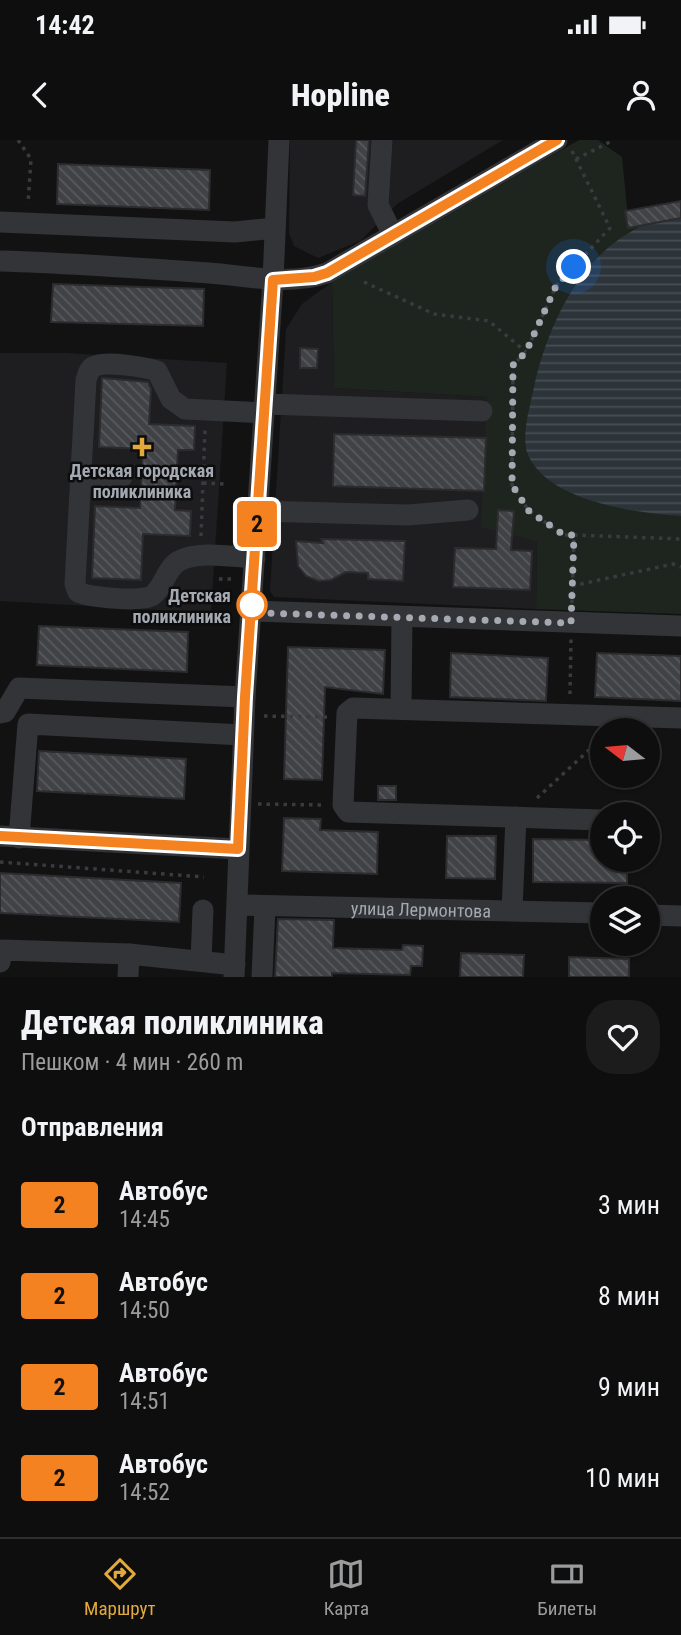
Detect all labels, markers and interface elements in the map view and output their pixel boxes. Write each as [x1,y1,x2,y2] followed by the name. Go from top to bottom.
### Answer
[35,10,95,40] text: 14:42
[21,76,59,114] icon: back
[291,76,390,114] text: Hopline
[622,76,660,114] icon: person
[556,249,591,284] your location
[132,437,152,457] marker: Детская городская поликлиника
[70,460,214,502] place label: Детская городская поликлиника
[234,501,280,547] line badge: 2
[251,510,263,538] text: 2
[133,585,231,627] place label: Детская поликлиника
[237,590,267,620] marker: Детская поликлиника
[590,718,660,788] north arrow
[590,718,660,956] map controls
[590,802,660,872] button: locate
[590,886,660,956] button: layers
[351,897,491,921] street label: улица Лермонтова
[586,1000,660,1074] button: heart
[21,1003,324,1042] text: Детская поликлиника
[21,1049,243,1076] text: Пешком · 4 мин · 260 m
[21,1112,164,1142] text: Отправления
[119,1176,208,1206] text: Автобус
[598,1190,660,1220] text: 3 мин
[53,1191,66,1219] text: 2
[119,1206,170,1233] text: 14:45
[119,1267,208,1297] text: Автобус
[598,1281,660,1311] text: 8 мин
[53,1282,66,1310] text: 2
[119,1297,170,1324] text: 14:50
[119,1358,208,1388] text: Автобус
[598,1372,660,1402] text: 9 мин
[53,1373,66,1401] text: 2
[119,1388,170,1415] text: 14:51
[119,1449,208,1479] text: Автобус
[585,1463,660,1493] text: 10 мин
[53,1464,66,1492] text: 2
[119,1479,170,1506] text: 14:52
[84,1555,156,1620] tab: Маршрут
[324,1555,369,1620] tab: Карта
[537,1555,597,1620] tab: Билеты

